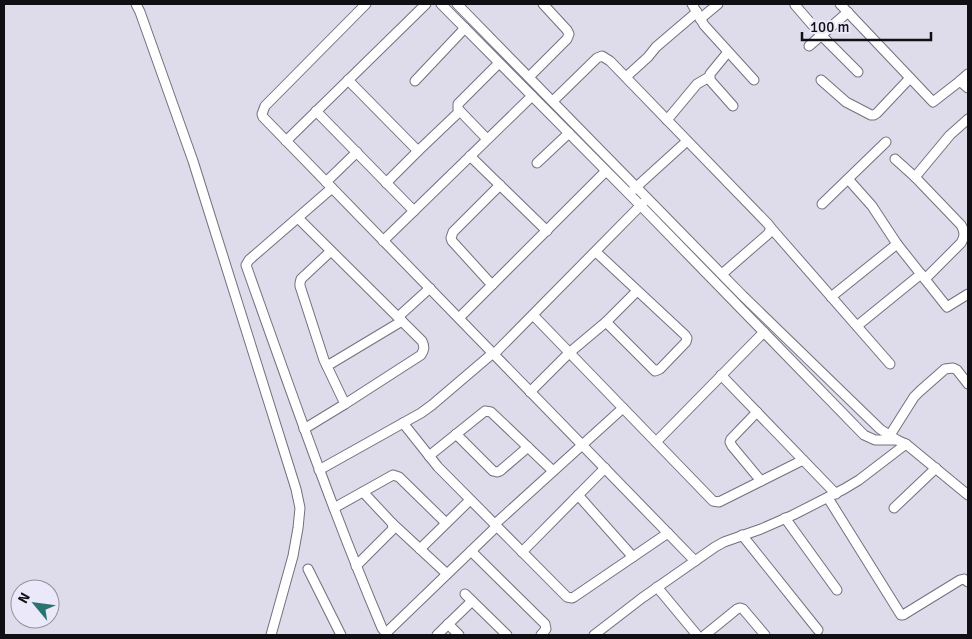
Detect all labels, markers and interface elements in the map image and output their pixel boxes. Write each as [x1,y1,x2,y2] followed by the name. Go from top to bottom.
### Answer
[802,10,931,42] scale bar
[810,18,850,36] text: 100 m
[10,579,60,629] north arrow
[14,590,34,606] text: N

